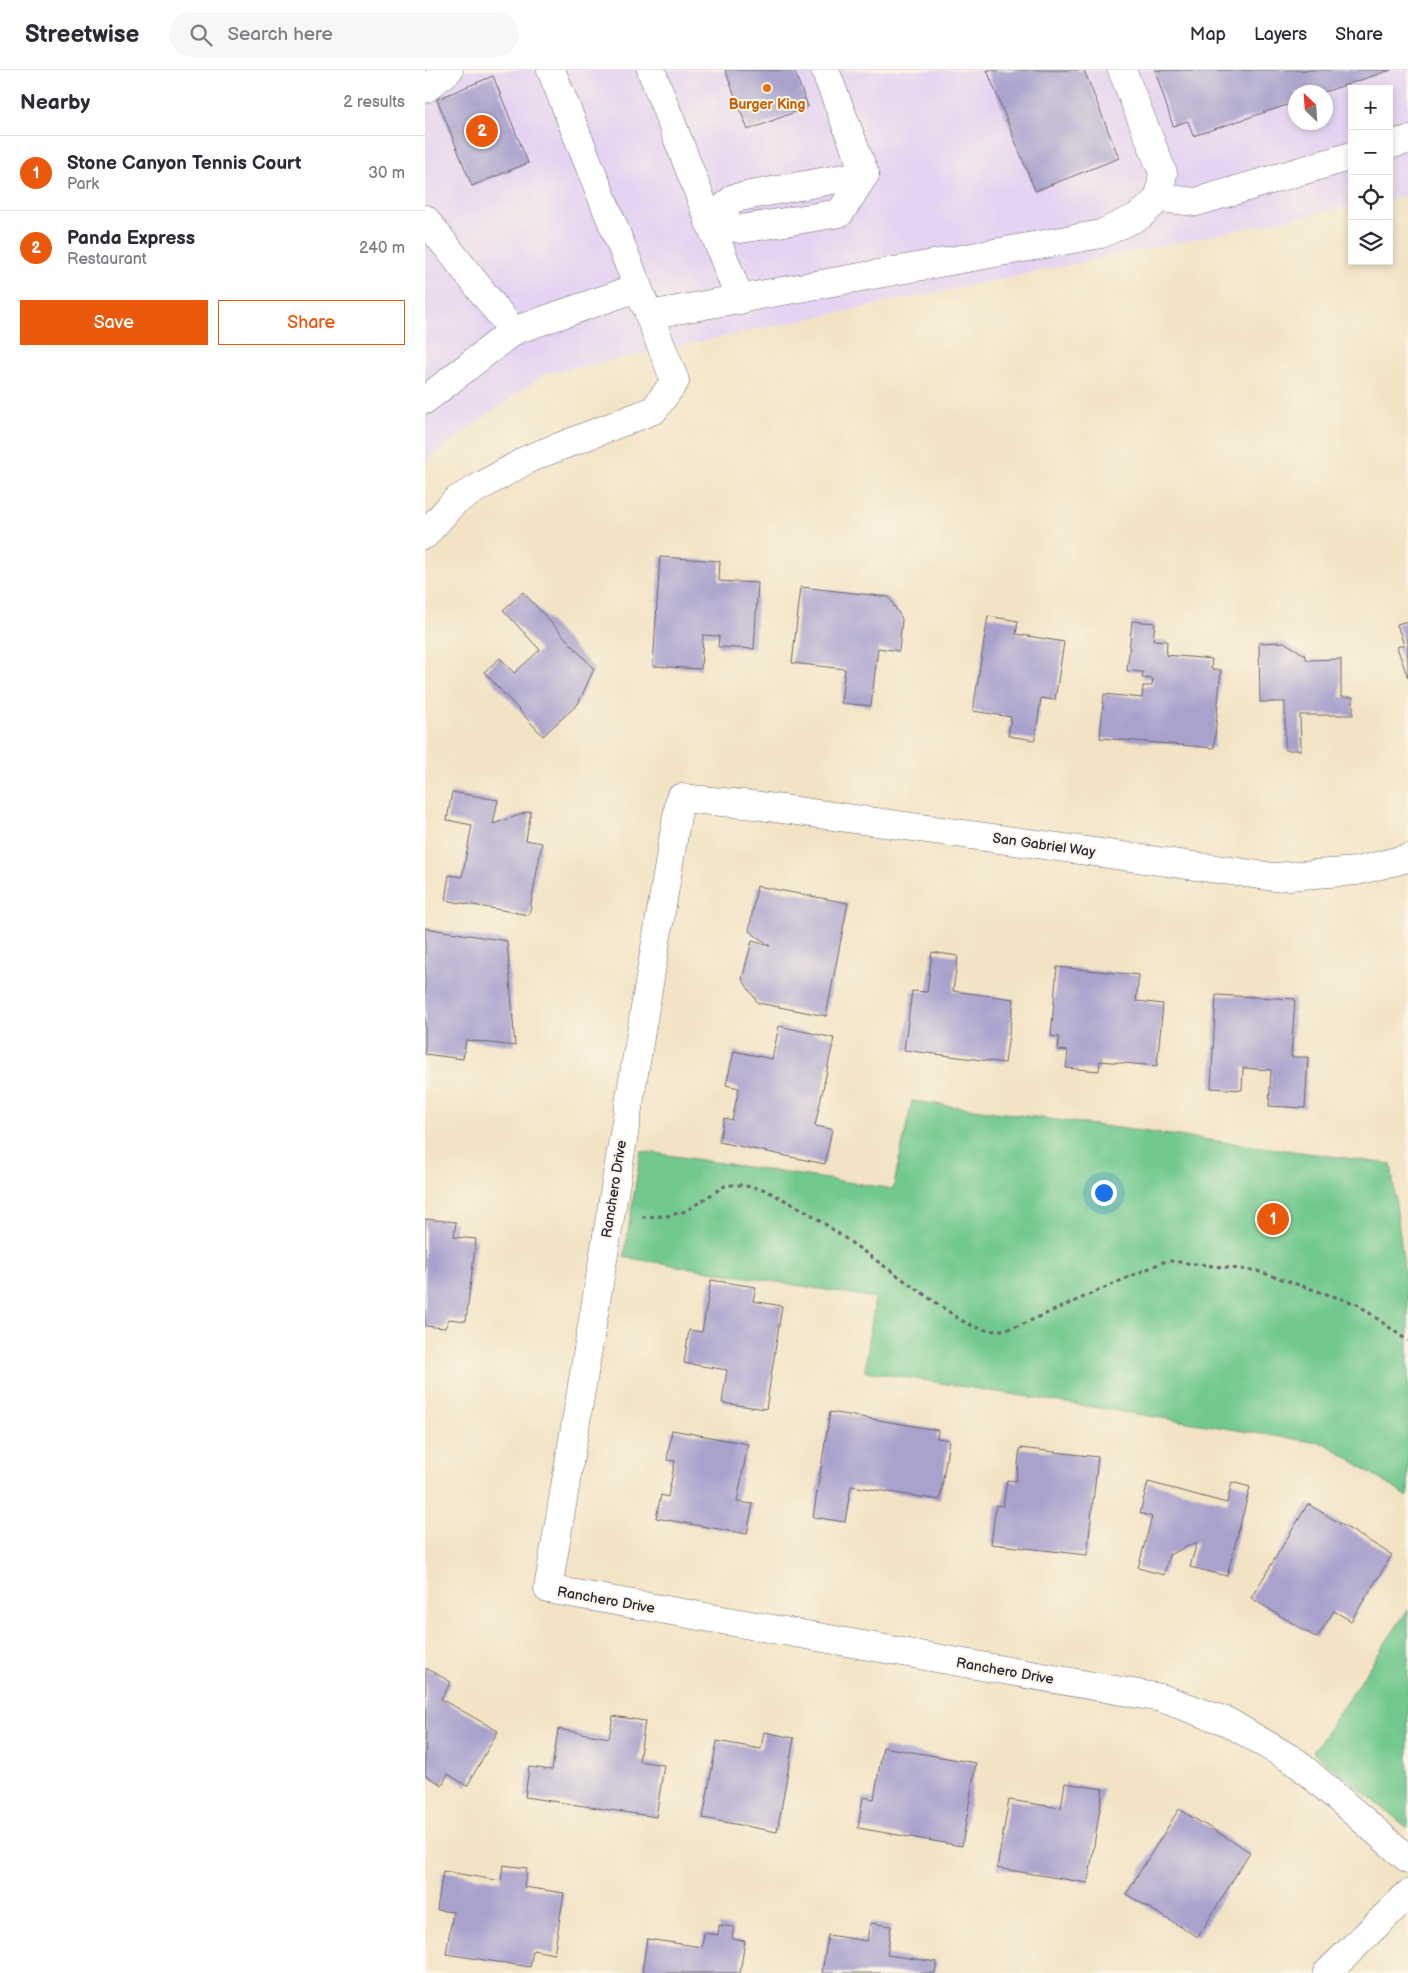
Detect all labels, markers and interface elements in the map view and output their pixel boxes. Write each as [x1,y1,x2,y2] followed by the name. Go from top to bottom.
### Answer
[169,12,519,57] search box
[25,20,139,49] text: Streetwise
[187,21,215,49] icon: search
[227,23,333,46] text: Search here
[1190,24,1226,45] text: Map
[1254,24,1307,45] text: Layers
[1335,24,1383,45] text: Share
[761,82,773,94] marker: Burger King
[1288,85,1333,130] north arrow
[1348,85,1393,265] map controls
[1348,85,1393,130] button: +
[20,90,90,115] text: Nearby
[343,93,405,112] text: 2 results
[729,96,805,113] place label: Burger King
[466,112,498,150] pin: 2
[1348,130,1393,175] button: −
[67,152,301,175] text: Stone Canyon Tennis Court
[33,164,39,183] text: 1
[368,164,405,183] text: 30 m
[67,175,99,194] text: Park
[1348,175,1393,220] button: locate
[1348,220,1393,265] button: layers
[67,227,195,250] text: Panda Express
[31,239,41,258] text: 2
[359,239,405,258] text: 240 m
[67,250,147,269] text: Restaurant
[20,300,208,345] button: Save
[218,300,405,345] button: Share
[992,829,1097,861] street label: San Gabriel Way
[598,1139,630,1239] street label: Ranchero Drive
[1091,1180,1117,1206] your location
[1257,1200,1289,1238] pin: 1
[556,1583,656,1617] street label: Ranchero Drive
[955,1654,1055,1688] street label: Ranchero Drive

